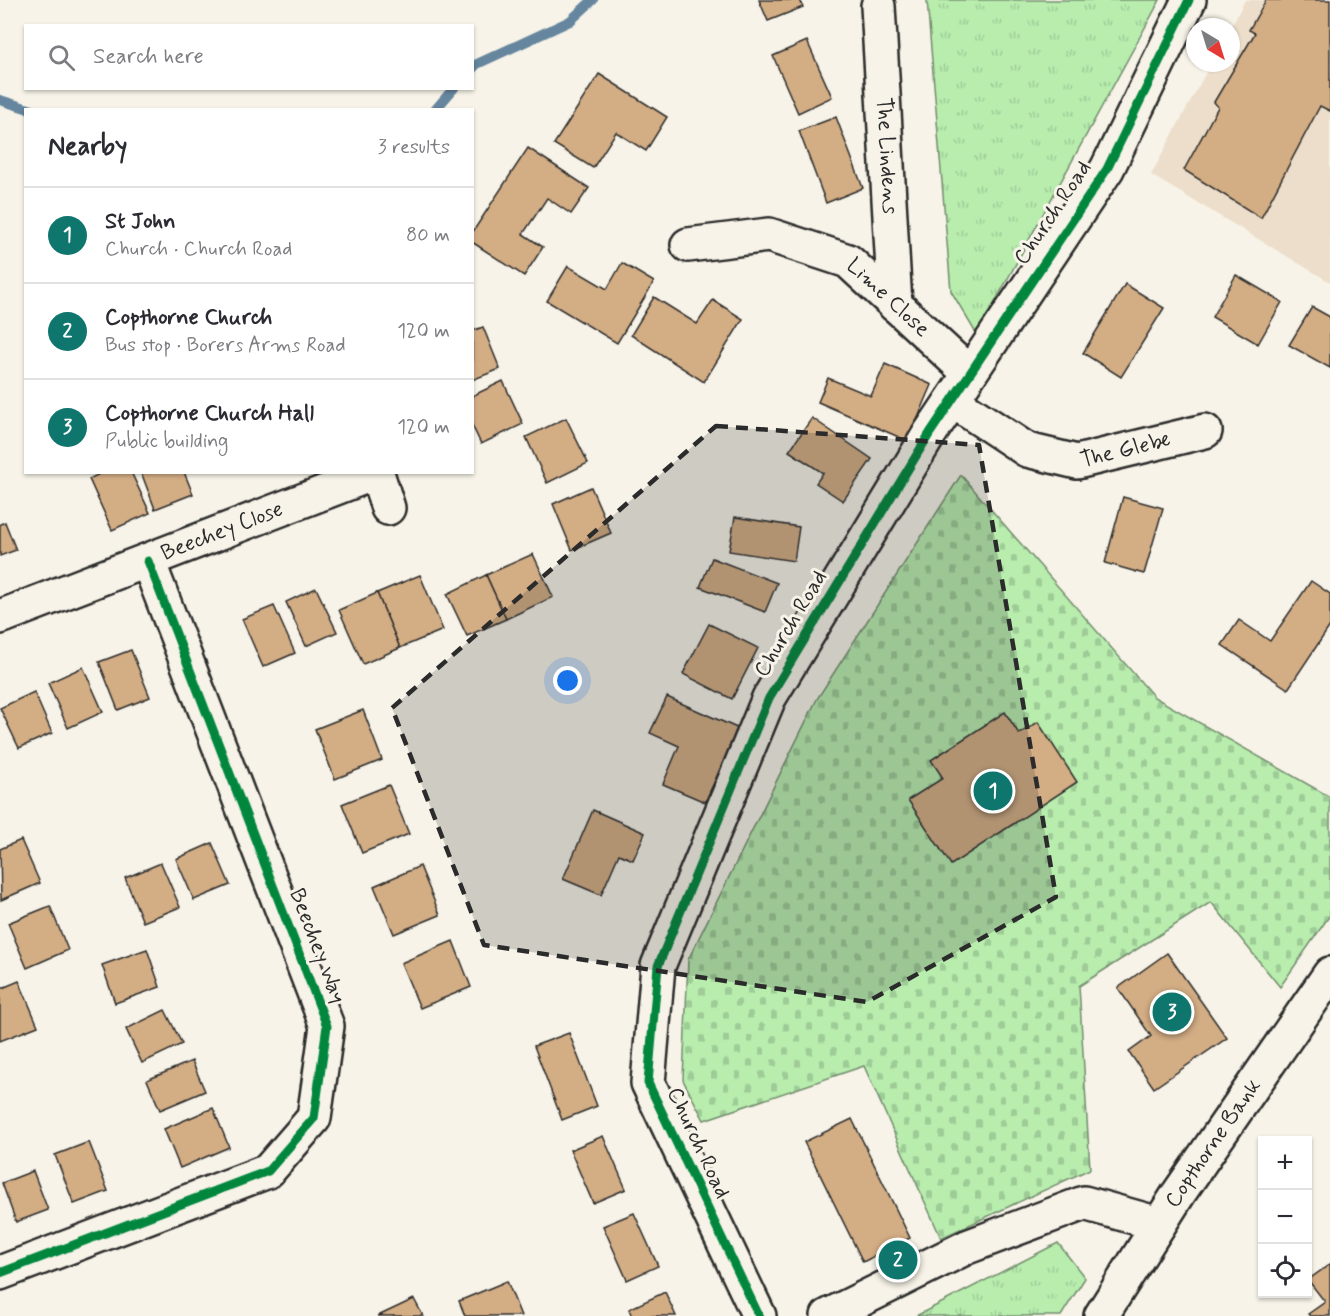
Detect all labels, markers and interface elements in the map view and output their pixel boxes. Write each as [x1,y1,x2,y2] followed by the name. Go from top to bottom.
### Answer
[1186,18,1240,72] north arrow
[24,24,474,90] search box
[45,41,78,74] icon: search
[93,43,204,71] text: Search here
[869,97,904,215] street label: The Lindens
[48,130,127,164] text: Nearby
[378,134,450,161] text: 3 results
[1008,156,1098,270] street label: Church Road
[105,208,176,236] text: St John
[63,222,72,249] text: 1
[406,222,450,249] text: 80 m
[105,236,292,263] text: Church · Church Road
[840,252,936,344] street label: Lime Close
[105,304,272,332] text: Copthorne Church
[63,318,72,345] text: 2
[397,318,450,345] text: 120 m
[105,332,346,359] text: Bus stop · Borers Arms Road
[105,400,314,428] text: Copthorne Church Hall
[63,414,72,441] text: 3
[397,414,450,441] text: 120 m
[1078,426,1173,475] street label: The Glebe
[105,428,228,455] text: Public building
[157,495,287,568] street label: Beechey Close
[748,566,834,682] street label: Church Road
[553,666,582,695] your location
[974,768,1012,814] pin: 1
[282,885,352,1007] street label: Beechey Way
[1152,990,1192,1034] pin: 3
[1159,1073,1268,1213] street label: Copthorne Bank
[660,1083,736,1203] street label: Church Road
[1258,1136,1312,1298] map controls
[1258,1136,1312,1190] button: +
[1258,1190,1312,1244] button: −
[878,1238,918,1282] pin: 2
[1258,1244,1312,1298] button: locate

